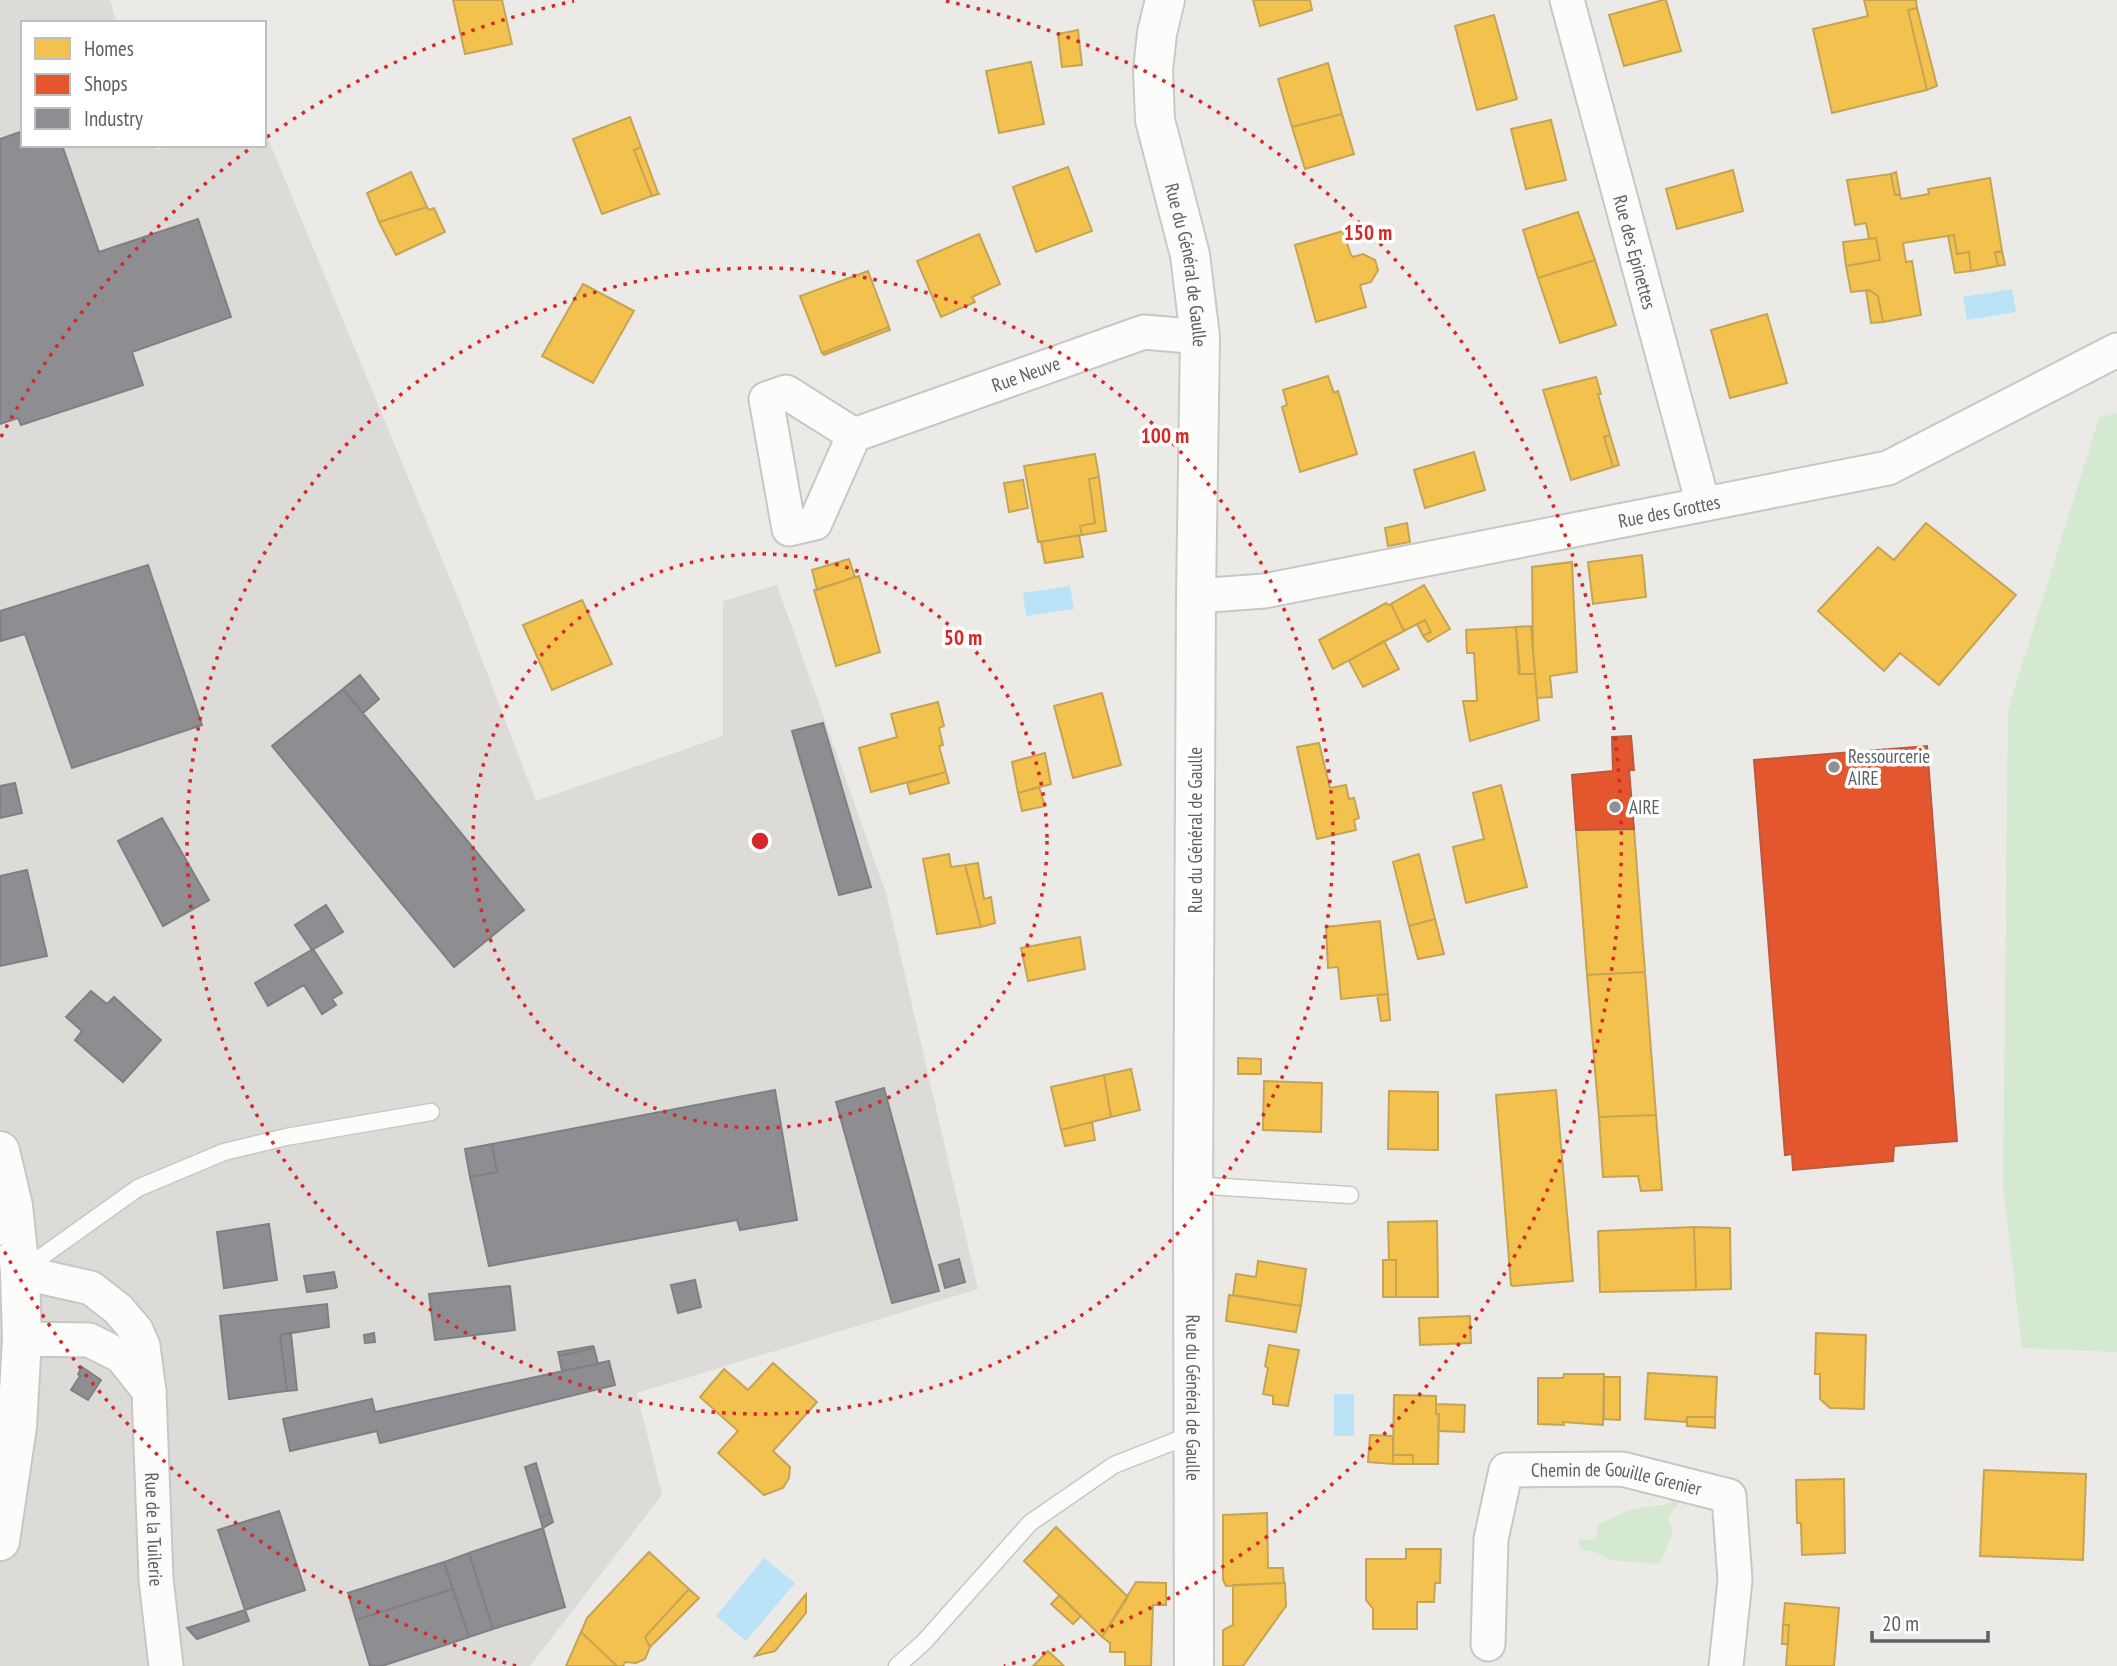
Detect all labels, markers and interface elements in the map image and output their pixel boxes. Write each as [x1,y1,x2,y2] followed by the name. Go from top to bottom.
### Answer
[21,21,266,147] legend
[84,35,134,62] text: Homes
[84,70,128,97] text: Shops
[84,105,143,132] text: Industry
[1160,180,1212,347] street label: Rue du Général de Gaulle
[1608,192,1662,312] street label: Rue des Epinettes
[1344,219,1392,246] text: 150 m
[988,351,1063,397] street label: Rue Neuve
[1141,422,1189,449] text: 100 m
[1616,489,1722,533] street label: Rue des Grottes
[944,624,982,651] text: 50 m
[1848,744,1930,790] place label: Ressourcerie AIRE
[1183,747,1207,913] street label: Rue du Général de Gaulle
[1826,759,1842,775] marker: Ressourcerie AIRE
[1629,795,1660,819] place label: AIRE
[1607,799,1623,815] marker: AIRE
[748,829,772,853] centre of rings
[1181,1314,1206,1481] street label: Rue du Général de Gaulle
[1531,1457,1705,1501] street label: Chemin de Gouille Grenier
[140,1472,169,1588] street label: Rue de la Tuilerie
[1872,1600,1988,1644] scale bar
[1882,1610,1919,1637] text: 20 m

